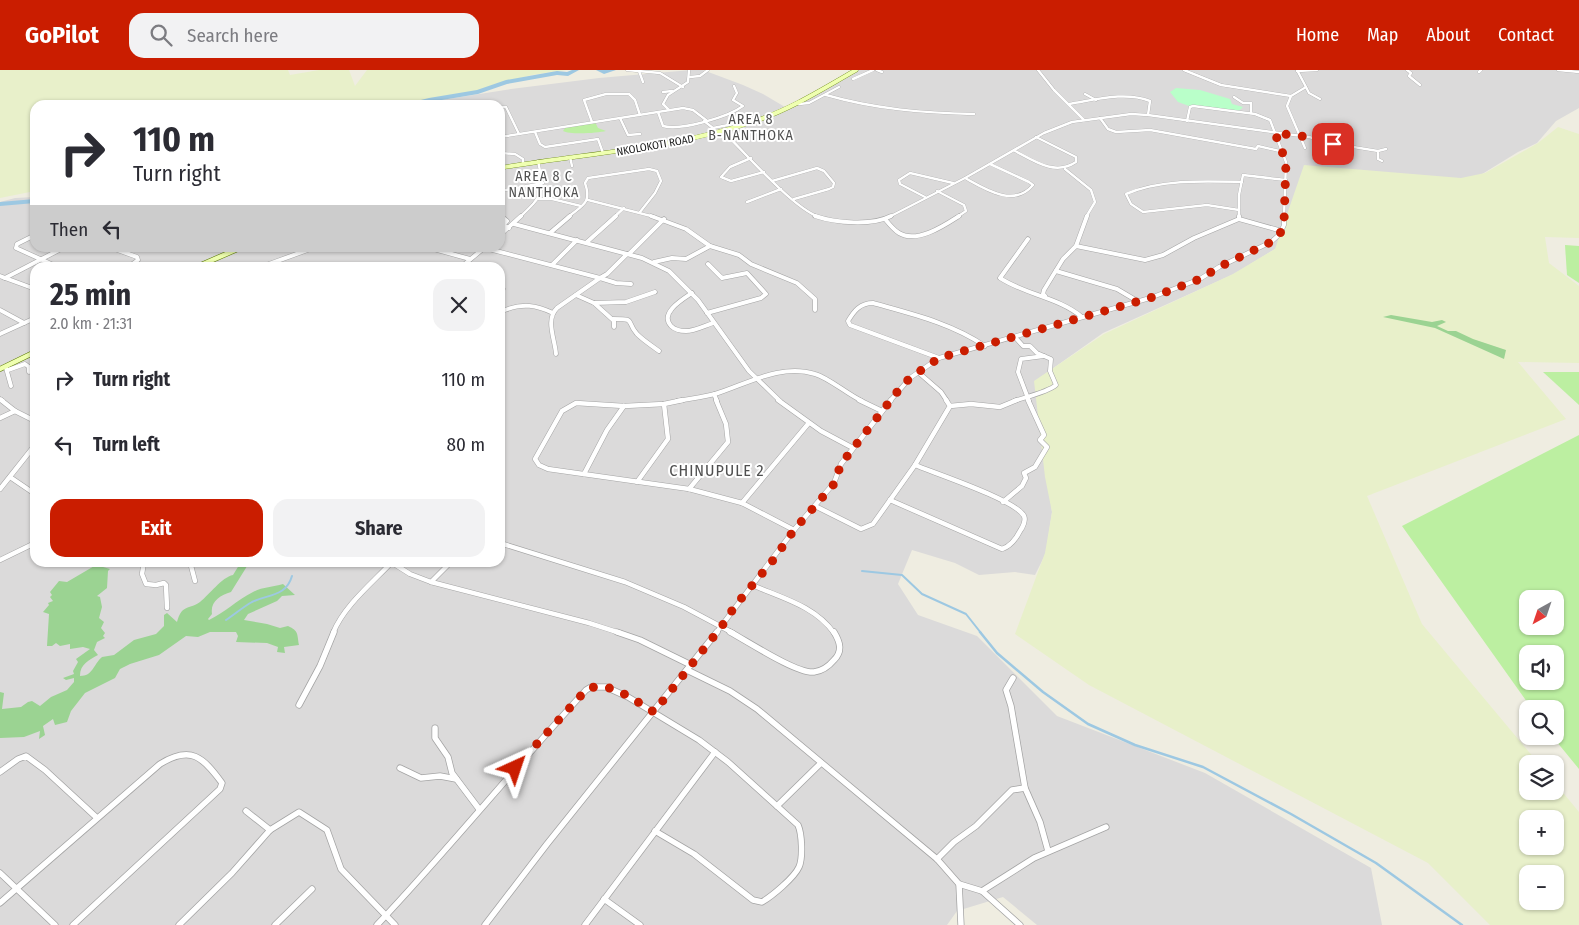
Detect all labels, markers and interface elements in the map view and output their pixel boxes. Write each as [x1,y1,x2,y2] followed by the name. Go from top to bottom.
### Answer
[129,13,479,58] search box
[25,21,99,49] text: GoPilot
[147,21,175,49] icon: search
[187,24,279,47] text: Search here
[1296,24,1339,46] text: Home
[1367,24,1398,46] text: Map
[1426,24,1470,46] text: About
[1498,24,1554,46] text: Contact
[708,111,794,144] district label: AREA 8 B-NANTHOKA
[133,118,215,160] text: 110 m
[50,120,115,185] icon: right
[1312,123,1354,165] pin
[1319,130,1347,158] icon: arrive
[615,132,695,159] street label: NKOLOKOTI ROAD
[133,160,221,187] text: Turn right
[509,168,579,201] district label: AREA 8 C NANTHOKA
[98,215,126,243] icon: left
[50,218,88,241] text: Then
[50,277,131,313] text: 25 min
[433,279,485,331] button: close
[50,314,133,333] text: 2.0 km · 21:31
[50,366,78,394] icon: right
[93,368,170,391] text: Turn right
[441,368,485,391] text: 110 m
[50,431,78,459] icon: left
[93,433,160,456] text: Turn left
[447,433,485,456] text: 80 m
[669,461,765,480] district label: CHINUPULE 2
[50,499,263,557] button: Exit
[273,499,485,557] button: Share
[1519,590,1564,635] north arrow
[1519,590,1564,910] map controls
[1519,645,1564,690] button: sound
[1519,700,1564,745] button: search
[488,741,540,793] position arrow
[1519,755,1564,800] button: layers
[1519,810,1564,855] button: +
[1519,865,1564,910] button: −

